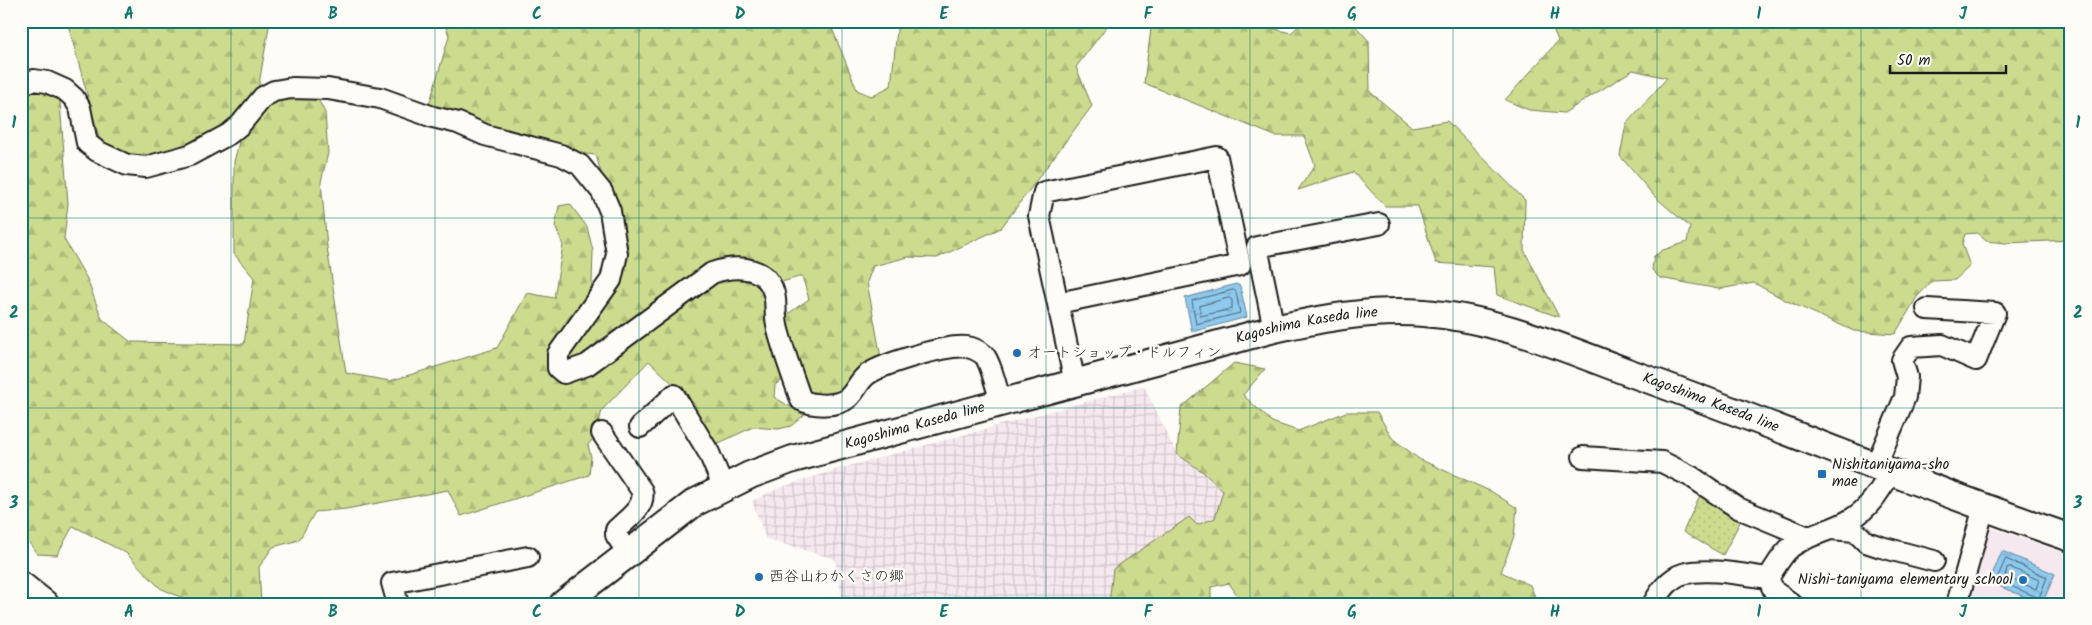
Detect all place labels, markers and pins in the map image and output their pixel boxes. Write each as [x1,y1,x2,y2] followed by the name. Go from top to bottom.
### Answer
[1027,341,1221,365] place label: オートショップ・ドルフィン
[1011,347,1023,359] marker: オートショップ・ドルフィン
[1832,453,1949,494] place label: Nishitaniyama-sho mae
[1816,468,1828,480] marker: Nishitaniyama-sho mae
[769,565,904,589] place label: 西谷山わかくさの郷
[1798,568,2013,592] place label: Nishi-taniyama elementary school
[753,571,765,583] marker: 西谷山わかくさの郷
[2017,574,2029,586] marker: Nishi-taniyama elementary school

